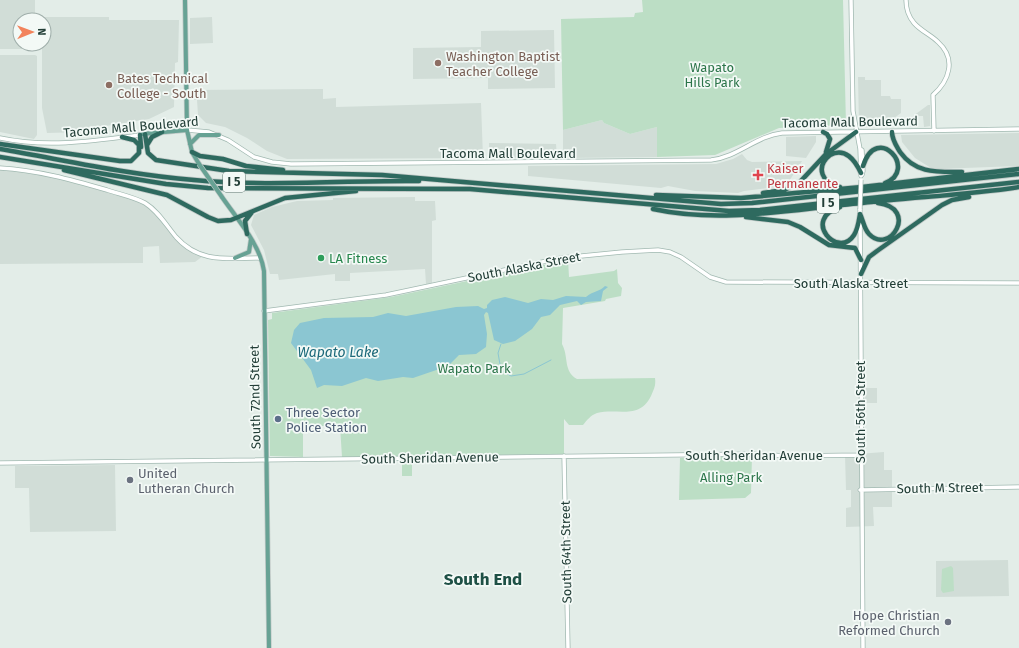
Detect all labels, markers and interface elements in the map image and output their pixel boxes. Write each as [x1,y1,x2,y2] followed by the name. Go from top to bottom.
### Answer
[12,12,52,52] north arrow
[35,28,48,36] text: N
[446,49,560,79] place label: Washington Baptist Teacher College
[433,58,443,68] marker: Washington Baptist Teacher College
[684,60,740,90] park label: Wapato Hills Park
[117,71,208,101] place label: Bates Technical College - South
[104,80,114,90] marker: Bates Technical College - South
[782,113,918,131] street label: Tacoma Mall Boulevard
[63,114,199,140] street label: Tacoma Mall Boulevard
[440,146,576,161] street label: Tacoma Mall Boulevard
[767,161,838,191] place label: Kaiser Permanente
[752,169,764,181] marker: Kaiser Permanente
[223,172,245,192] road number: I 5
[817,193,839,213] road number: I 5
[466,249,582,285] street label: South Alaska Street
[329,251,387,266] place label: LA Fitness
[316,253,326,263] marker: LA Fitness
[794,276,909,291] street label: South Alaska Street
[297,344,379,361] water label: Wapato Lake
[247,345,263,449] street label: South 72nd Street
[853,360,868,463] street label: South 56th Street
[437,361,511,376] park label: Wapato Park
[286,405,367,435] place label: Three Sector Police Station
[273,414,283,424] marker: Three Sector Police Station
[685,448,823,463] street label: South Sheridan Avenue
[361,449,499,467] street label: South Sheridan Avenue
[138,466,235,496] place label: United Lutheran Church
[700,470,762,485] park label: Alling Park
[125,475,135,485] marker: United Lutheran Church
[896,480,984,496] street label: South M Street
[558,500,574,604] street label: South 64th Street
[444,569,522,590] district label: South End
[838,608,940,638] place label: Hope Christian Reformed Church
[943,617,953,627] marker: Hope Christian Reformed Church

